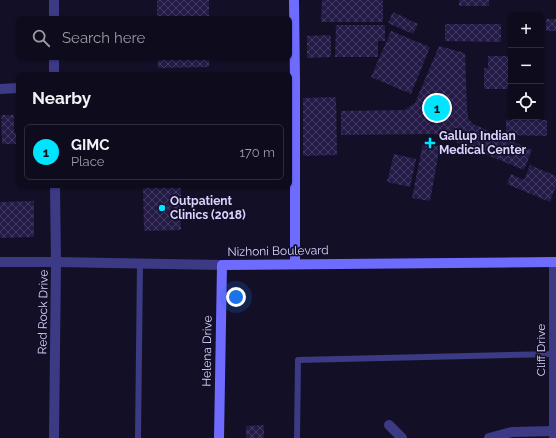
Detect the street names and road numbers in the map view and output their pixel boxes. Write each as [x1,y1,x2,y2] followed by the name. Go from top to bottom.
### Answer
[227,243,329,259] street label: Nizhoni Boulevard
[35,270,51,354] street label: Red Rock Drive
[199,315,215,387] street label: Helena Drive
[534,324,548,376] street label: Cliff Drive

